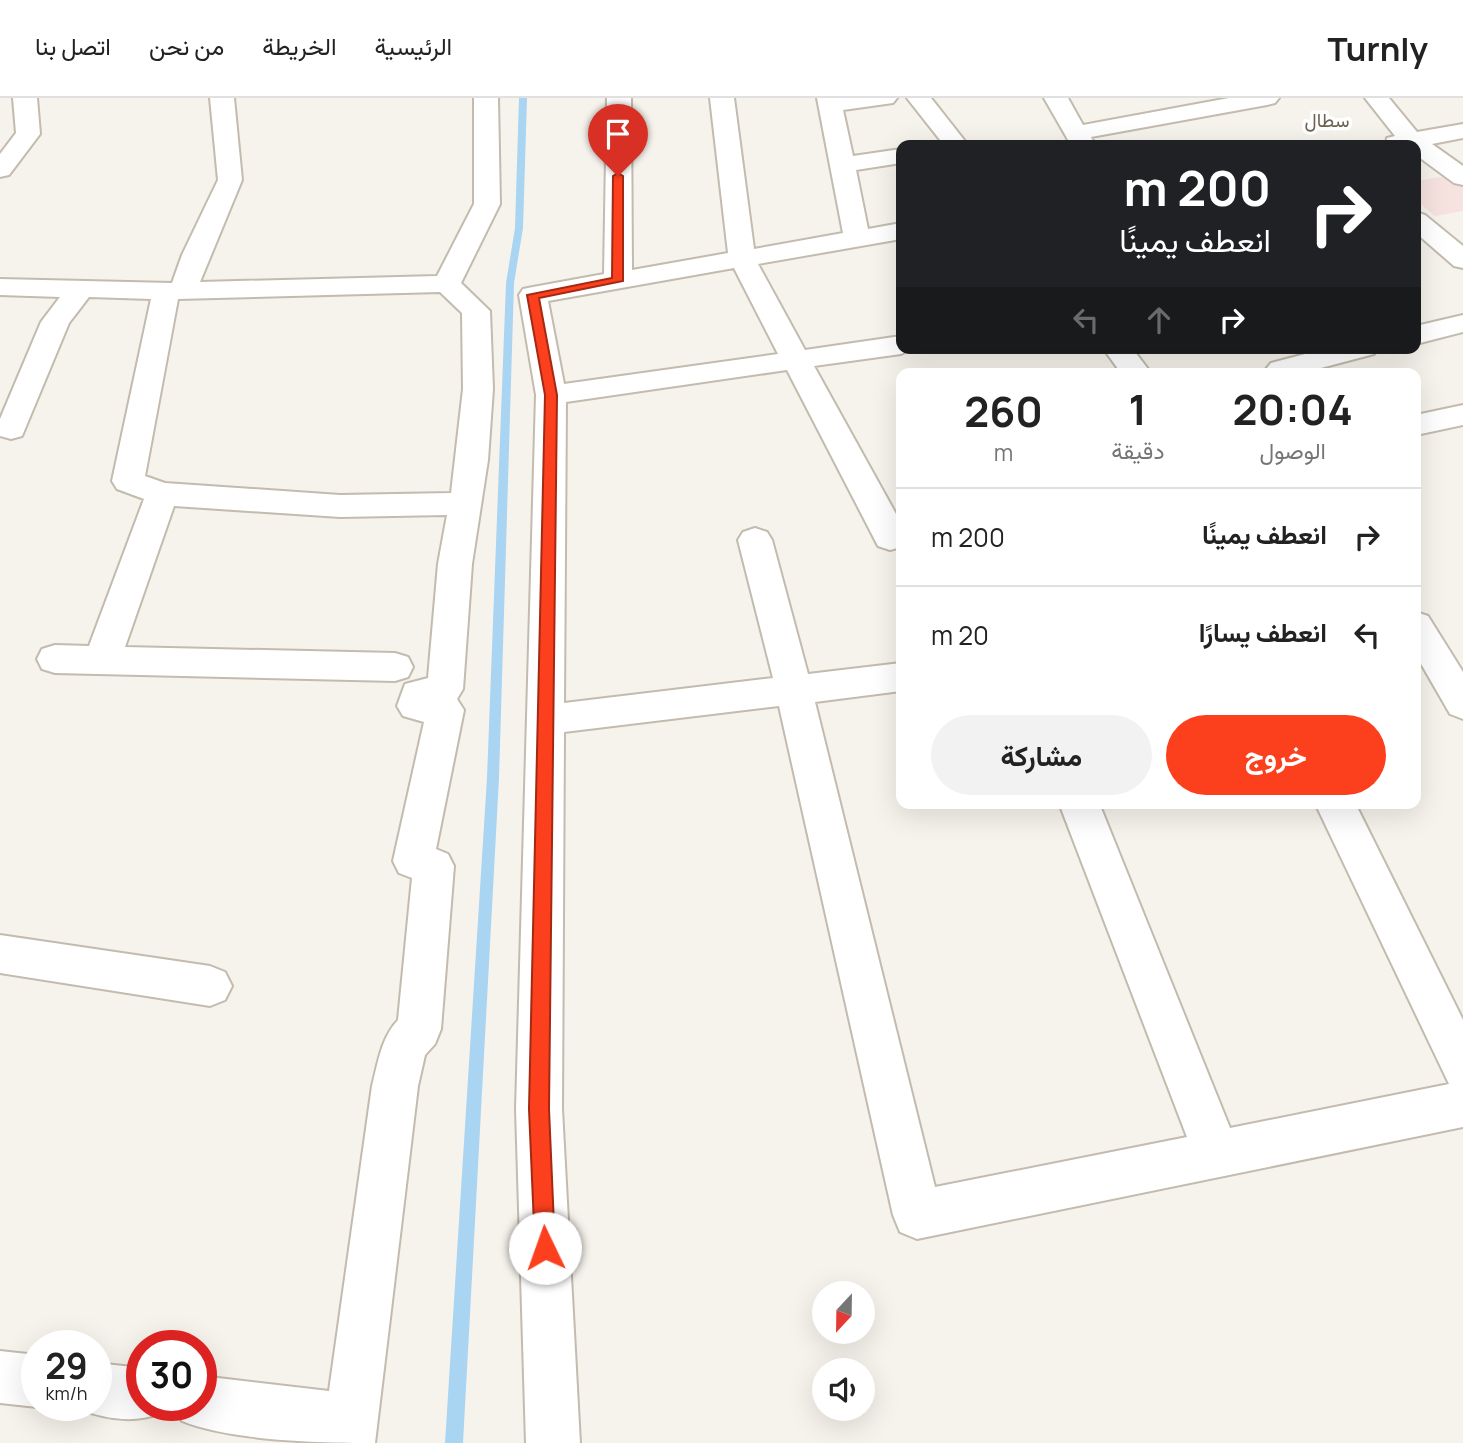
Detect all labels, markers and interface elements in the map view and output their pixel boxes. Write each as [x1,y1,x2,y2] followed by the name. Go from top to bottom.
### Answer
[1327,26,1428,71] text: Turnly
[35,29,111,62] text: اتصل بنا
[149,29,224,62] text: من نحن
[262,29,337,62] text: الخريطة
[375,29,452,62] text: الرئيسية
[588,104,648,176] pin
[1305,107,1349,133] district label: سطال
[599,115,637,153] icon: arrive
[1123,154,1271,221] text: 200 m
[1295,168,1386,259] icon: right
[1119,218,1271,262] text: انعطف يمينًا
[1067,301,1105,339] icon: left
[1140,301,1178,339] icon: ahead
[1213,301,1251,339] icon: right
[1129,380,1147,438] text: 1
[1233,380,1353,438] text: 20:04
[964,382,1043,440] text: 260
[1111,434,1164,466] text: دقيقة
[1260,434,1326,466] text: الوصول
[994,436,1013,468] text: m
[1202,516,1327,552] text: انعطف يمينًا
[1348,518,1386,556] icon: right
[931,519,1005,555] text: 200 m
[1199,614,1327,650] text: انعطف يسارًا
[1348,616,1386,654] icon: left
[931,617,989,653] text: 20 m
[931,715,1152,795] button: مشاركة
[1166,715,1386,795] button: خروج
[508,1211,582,1285] position arrow
[812,1281,875,1344] north arrow
[812,1281,875,1421] map controls
[126,1330,217,1421] speed limit sign: 30
[45,1342,88,1390] text: 29
[812,1358,875,1421] button: sound
[46,1381,87,1405] text: km/h

